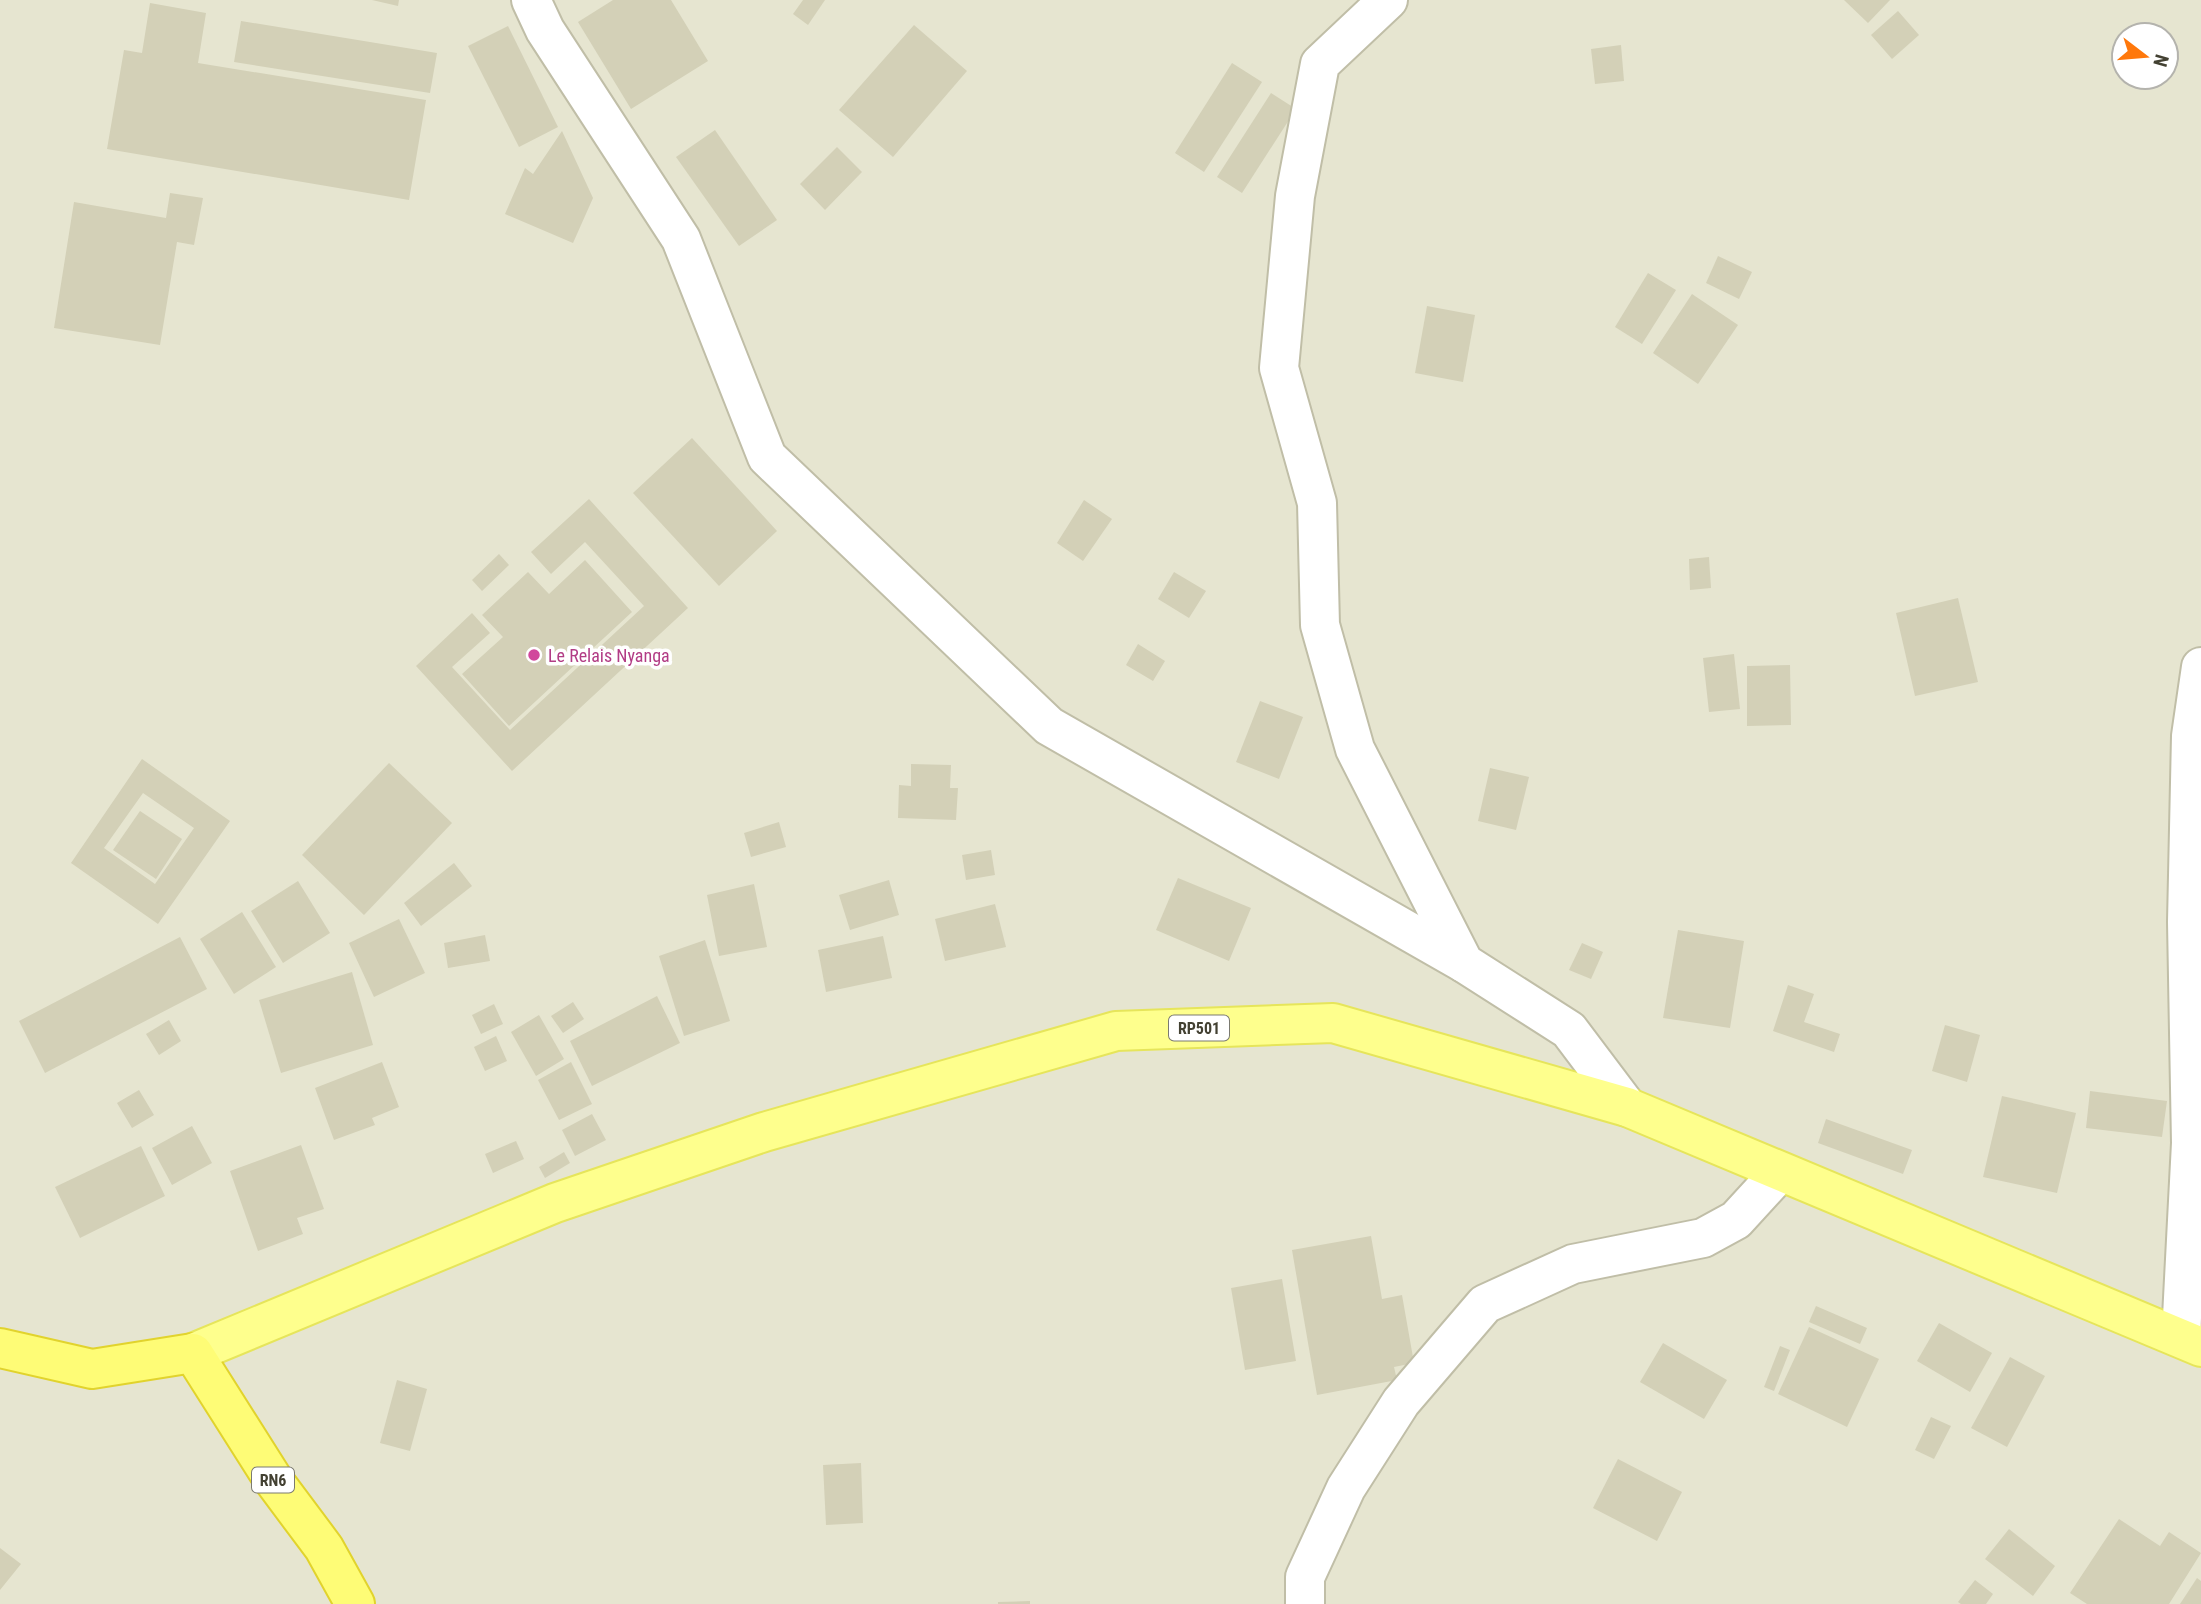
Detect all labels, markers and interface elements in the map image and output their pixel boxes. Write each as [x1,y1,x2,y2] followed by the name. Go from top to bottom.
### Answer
[2110,21,2180,91] north arrow
[2148,52,2174,69] text: N
[548,645,670,666] place label: Le Relais Nyanga
[526,647,542,663] marker: Le Relais Nyanga
[1169,1016,1229,1040] road number: RP501
[252,1468,294,1492] road number: RN6

